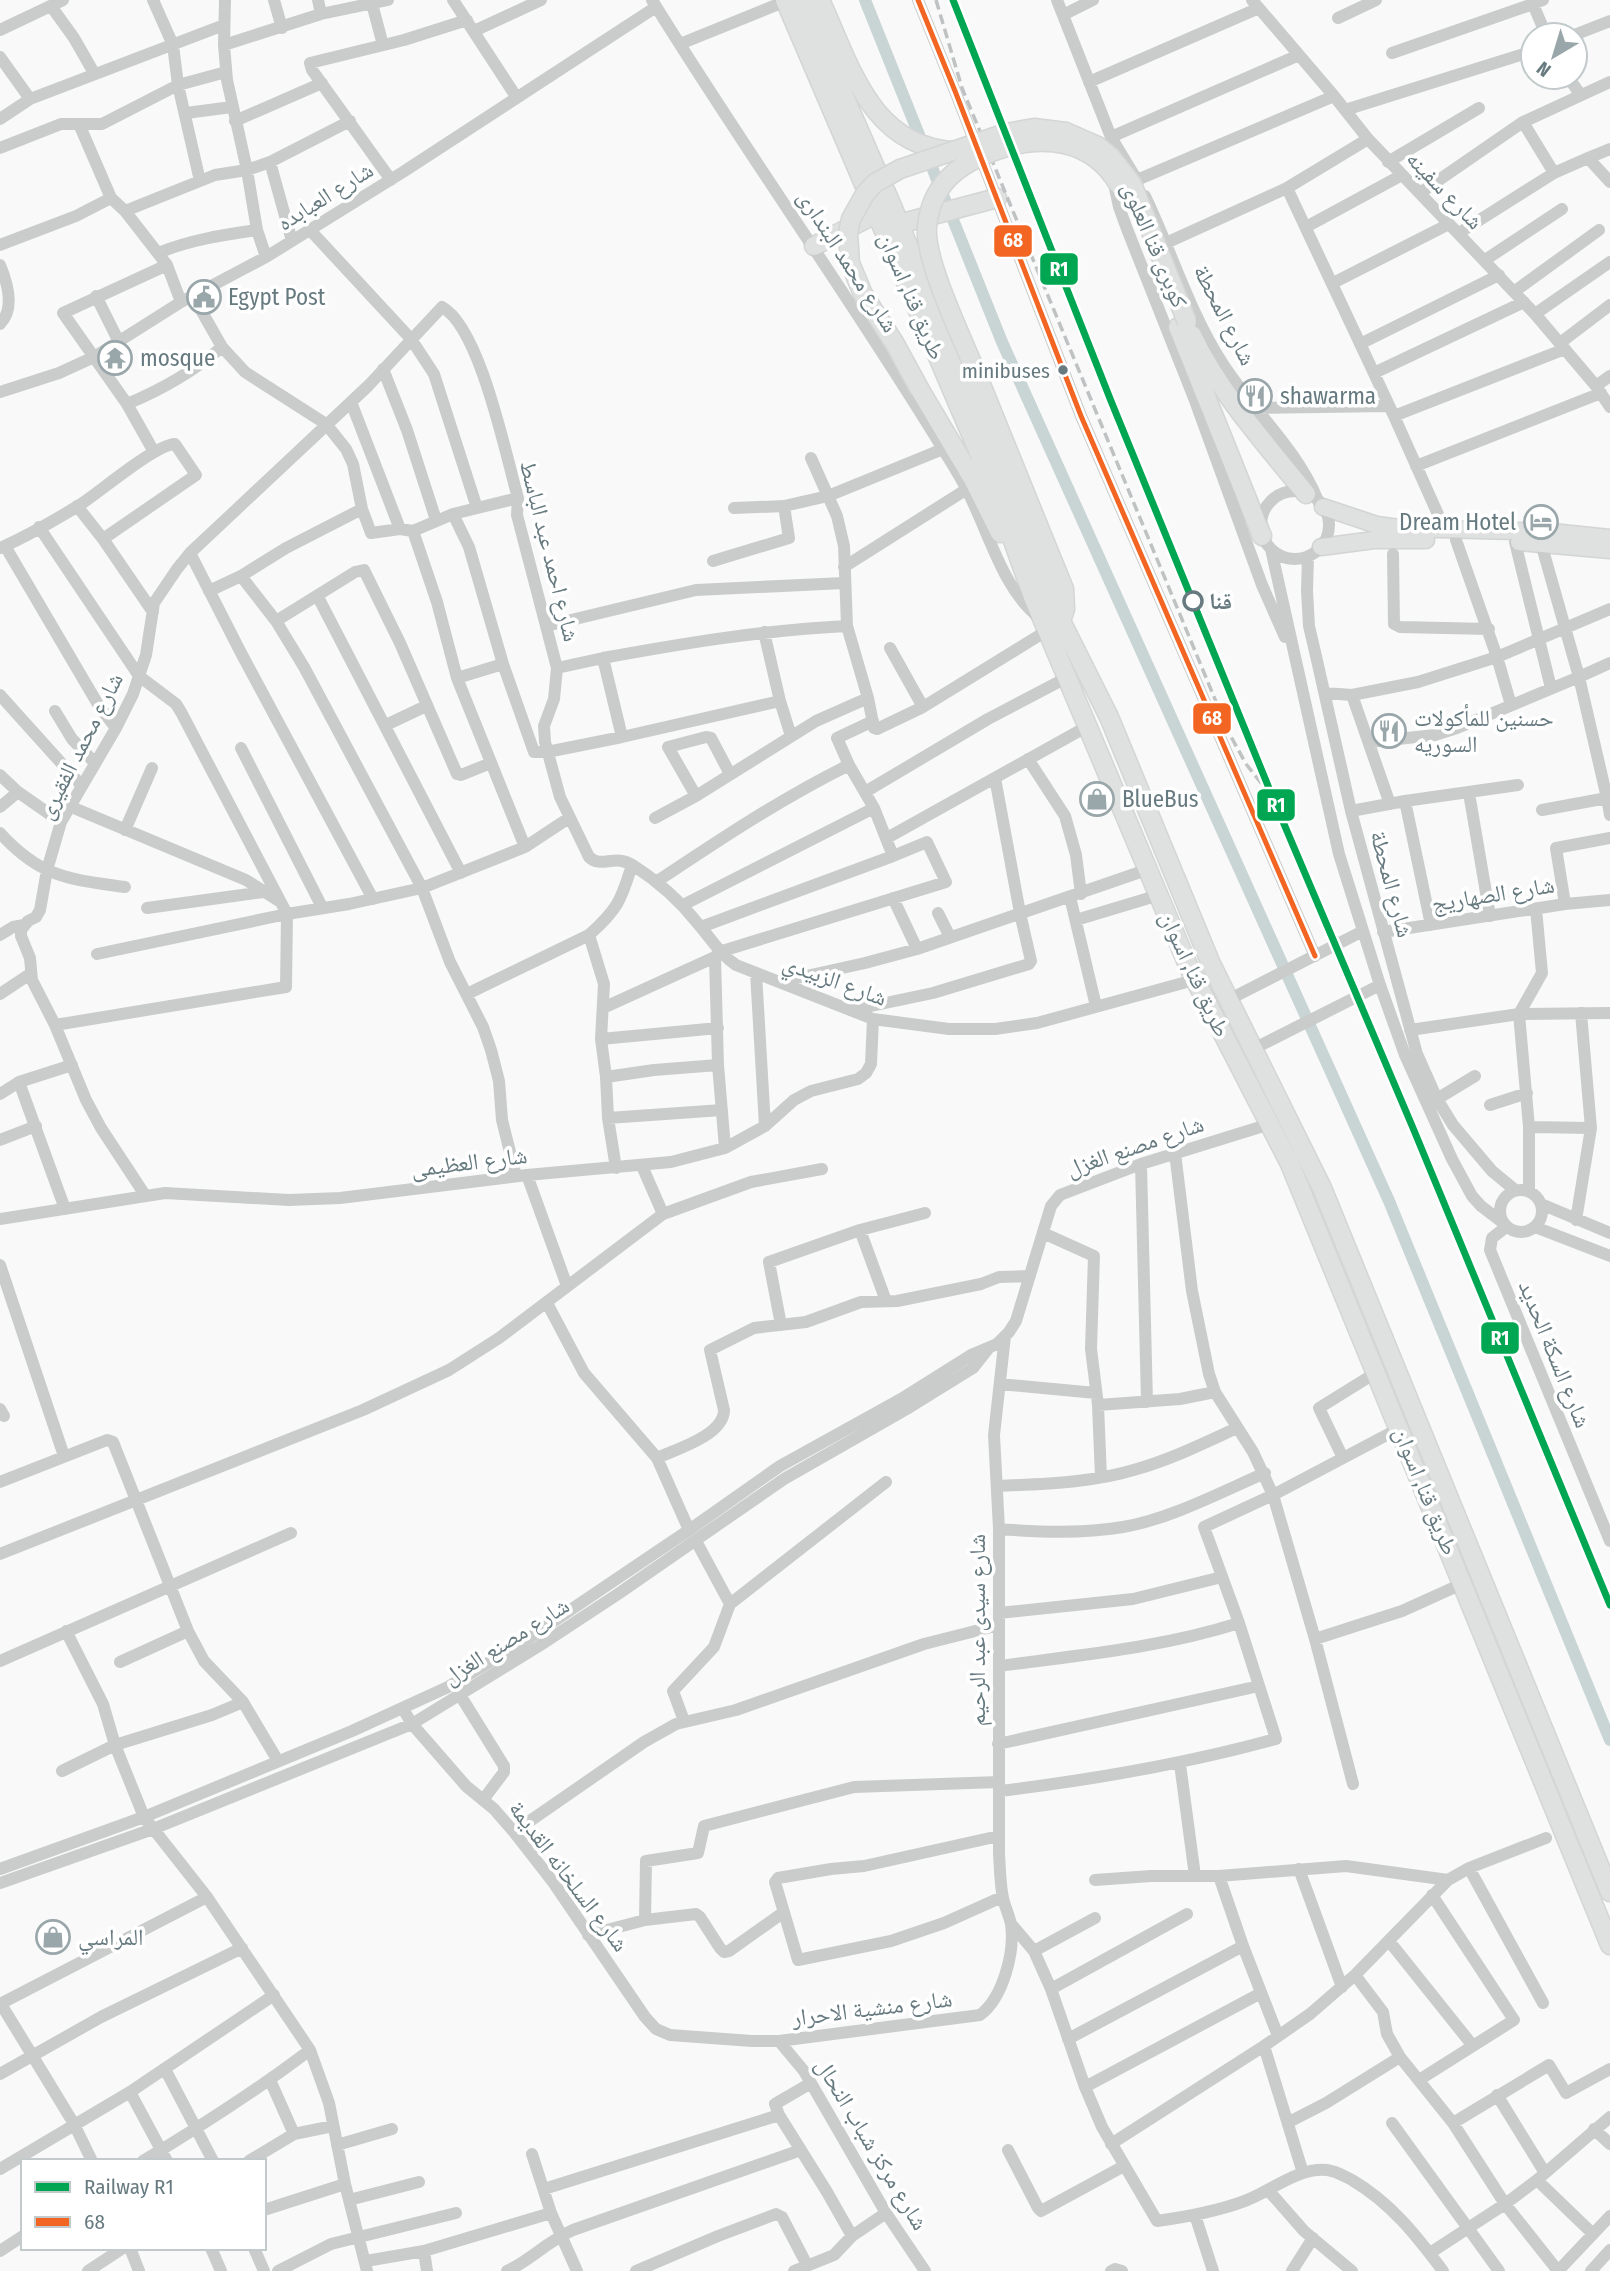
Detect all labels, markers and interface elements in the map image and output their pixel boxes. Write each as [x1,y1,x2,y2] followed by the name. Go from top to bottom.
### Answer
[1519,21,1589,91] north arrow
[1532,56,1555,82] text: N
[1400,145,1489,236] street label: شارع سفينه
[272,155,379,237] street label: شارع العبابده
[1116,178,1194,312] street label: كوبرى قنا العلوى
[791,185,904,338] street label: شارع محمد البندارى
[993,224,1033,258] line badge: 68
[873,228,951,364] street label: طريق قنا, اسوان
[1003,229,1023,252] text: 68
[1039,252,1079,286] line badge: R1
[1050,258,1068,281] text: R1
[1187,260,1262,370] street label: شارع المحطة
[185,278,223,316] public building icon: Egypt Post
[228,283,326,311] place label: Egypt Post
[96,339,134,377] temple icon: mosque
[140,344,215,372] place label: mosque
[962,358,1050,384] place label: minibuses
[1056,363,1070,377] marker: minibuses
[1236,377,1274,415] restaurant icon: shawarma
[1280,382,1376,410] place label: shawarma
[513,458,586,645] street label: شارع احمد عبد الباسط
[1522,503,1560,541] hotel icon: Dream Hotel
[1399,508,1516,536] place label: Dream Hotel
[1209,587,1232,615] place label: قنا
[1183,591,1203,611] marker: قنا
[31,668,130,824] street label: شارع محمد الفقيرى
[1192,702,1232,735] line badge: 68
[1414,704,1554,758] place label: حسنين للمأكولات السوريه
[1202,707,1222,730] text: 68
[1370,712,1408,750] restaurant icon: حسنين للمأكولات السوريه
[1078,780,1116,818] shop icon: BlueBus
[1122,785,1199,813] place label: BlueBus
[1256,788,1296,822] line badge: R1
[1267,794,1285,817] text: R1
[1363,828,1420,941] street label: شارع المحطة
[1430,870,1557,919] street label: شارع الصهاريج
[1154,907,1236,1041] street label: طريق قنا, اسوان
[778,948,891,1016] street label: شارع الزبيدي
[1063,1109,1208,1184] street label: شارع مصنع الغزل
[409,1141,529,1184] street label: شارع العظيمى
[1512,1276,1597,1432] street label: شارع السكة الحديد
[1480,1321,1520,1355] line badge: R1
[1491,1327,1509,1350] text: R1
[1388,1423,1464,1559] street label: طريق قنا, اسوان
[963,1534,993,1726] street label: شارع سيدى عبد الرحيم
[438,1591,575,1692] street label: شارع مصنع الغزل
[502,1795,635,1958] street label: شارع السلخانه القديمة
[34,1918,72,1956] shop icon: المراسي
[78,1923,144,1956] place label: المراسي
[789,1984,954,2033] street label: شارع منشية الاحرار
[809,2053,934,2236] street label: شارع مركز شباب النحال
[21,2159,266,2250] legend
[84,2174,174,2200] text: Railway R1
[84,2209,105,2235] text: 68

